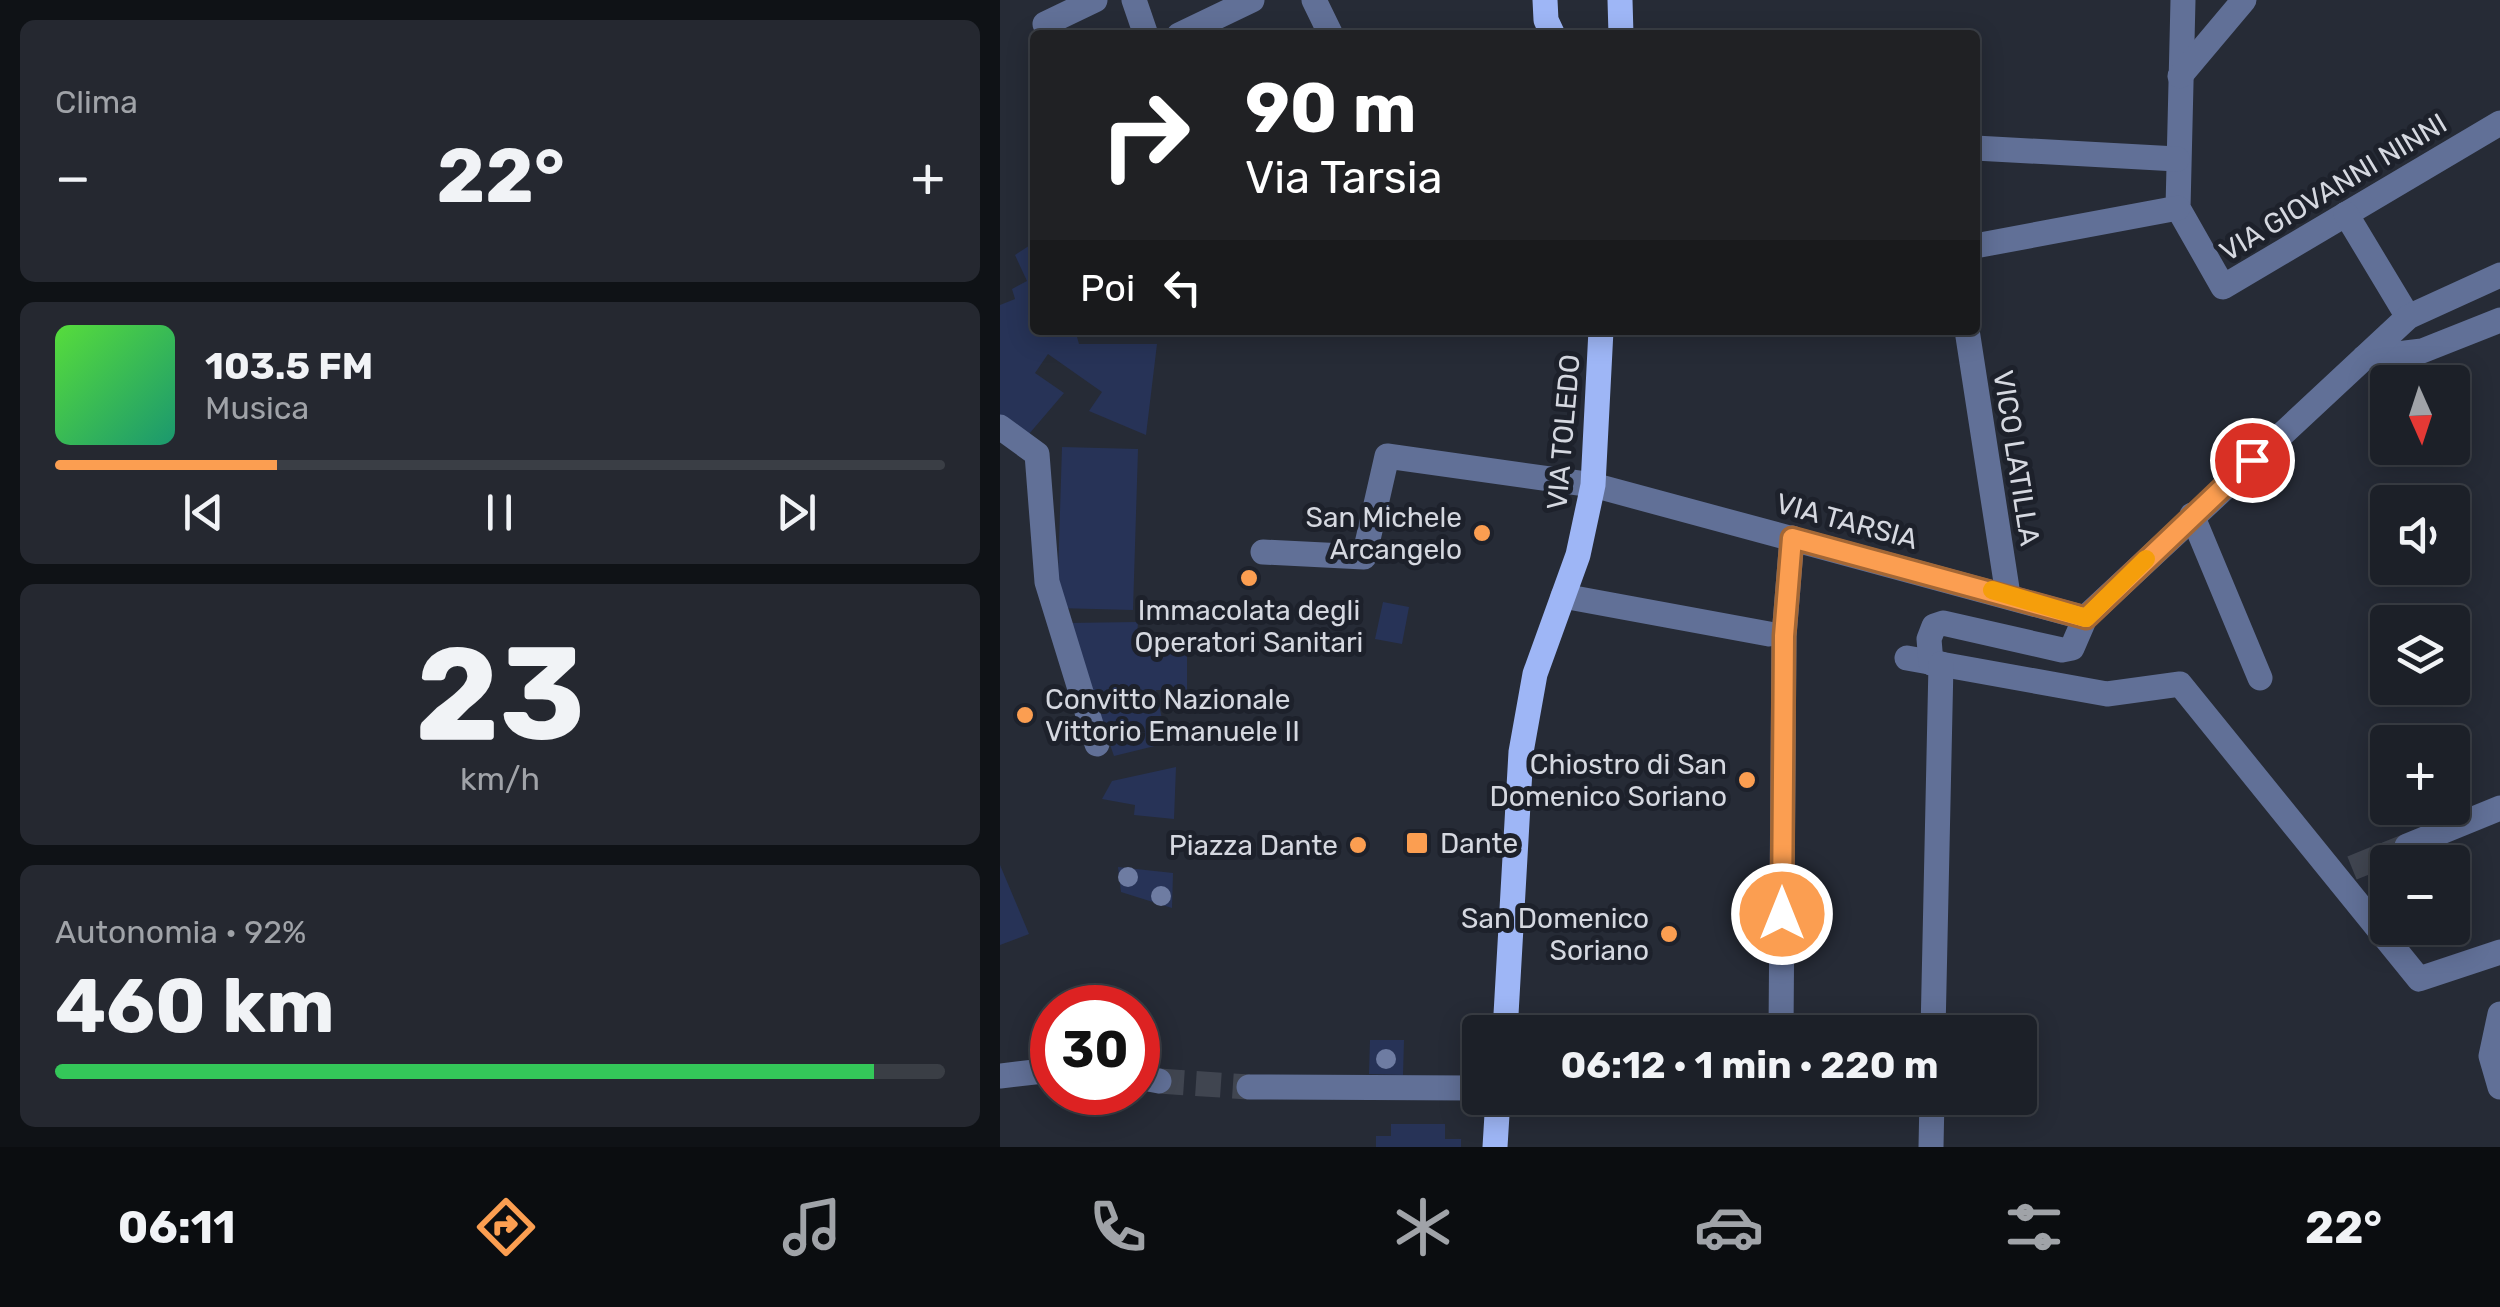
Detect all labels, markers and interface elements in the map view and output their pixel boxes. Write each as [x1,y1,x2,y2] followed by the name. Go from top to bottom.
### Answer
[1245,67,1417,150] text: 90 m
[1080,70,1210,200] icon: right
[55,83,138,121] text: Clima
[2214,107,2453,268] street label: VIA GIOVANNI NINNI
[437,132,565,221] text: 22°
[55,145,91,210] text: −
[911,145,945,210] text: +
[1245,151,1442,204] text: Via Tarsia
[1155,260,1210,315] icon: left
[1080,265,1135,311] text: Poi
[205,343,373,389] text: 103.5 FM
[1540,353,1587,511] street label: VIA TOLEDO
[2370,365,2470,465] north arrow
[2370,365,2470,945] map controls
[1986,368,2047,548] street label: VICO LATILLA
[205,389,309,427] text: Musica
[2210,418,2295,503] pin
[2225,433,2280,488] icon: arrive
[176,485,231,540] icon: previous
[472,485,527,540] icon: pause
[769,485,824,540] icon: next
[2370,485,2470,585] button: sound
[1772,487,1922,556] street label: VIA TARSIA
[1306,501,1462,566] place label: San Michele Arcangelo
[1471,522,1493,544] marker: San Michele Arcangelo
[1238,567,1260,589] marker: Immacolata degli Operatori Sanitari
[1135,594,1363,659] place label: Immacolata degli Operatori Sanitari
[2370,605,2470,705] button: layers
[415,617,585,772] text: 23
[1045,683,1300,748] place label: Convitto Nazionale Vittorio Emanuele II
[1014,704,1036,726] marker: Convitto Nazionale Vittorio Emanuele II
[2370,725,2470,825] button: +
[1490,748,1727,813] place label: Chiostro di San Domenico Soriano
[460,760,540,798] text: km/h
[1736,769,1758,791] marker: Chiostro di San Domenico Soriano
[1440,827,1518,860] place label: Dante
[1169,829,1338,862] place label: Piazza Dante
[1404,830,1430,856] marker: Dante
[1347,834,1369,856] marker: Piazza Dante
[2370,845,2470,945] button: −
[1730,862,1834,966] position arrow
[1461,902,1649,967] place label: San Domenico Soriano
[55,913,306,951] text: Autonomia · 92%
[1658,923,1680,945] marker: San Domenico Soriano
[55,962,335,1051] text: 460 km
[1030,985,1160,1115] speed limit sign: 30
[1561,1042,1938,1088] text: 06:12 · 1 min · 220 m
[471,1192,541,1262] icon: directions
[777,1192,847,1262] icon: music
[1083,1192,1153,1262] icon: phone
[1388,1192,1458,1262] icon: climate
[1694,1192,1764,1262] icon: car
[1999,1192,2069,1262] icon: filters
[118,1201,236,1254] text: 06:11
[2305,1201,2382,1254] text: 22°

